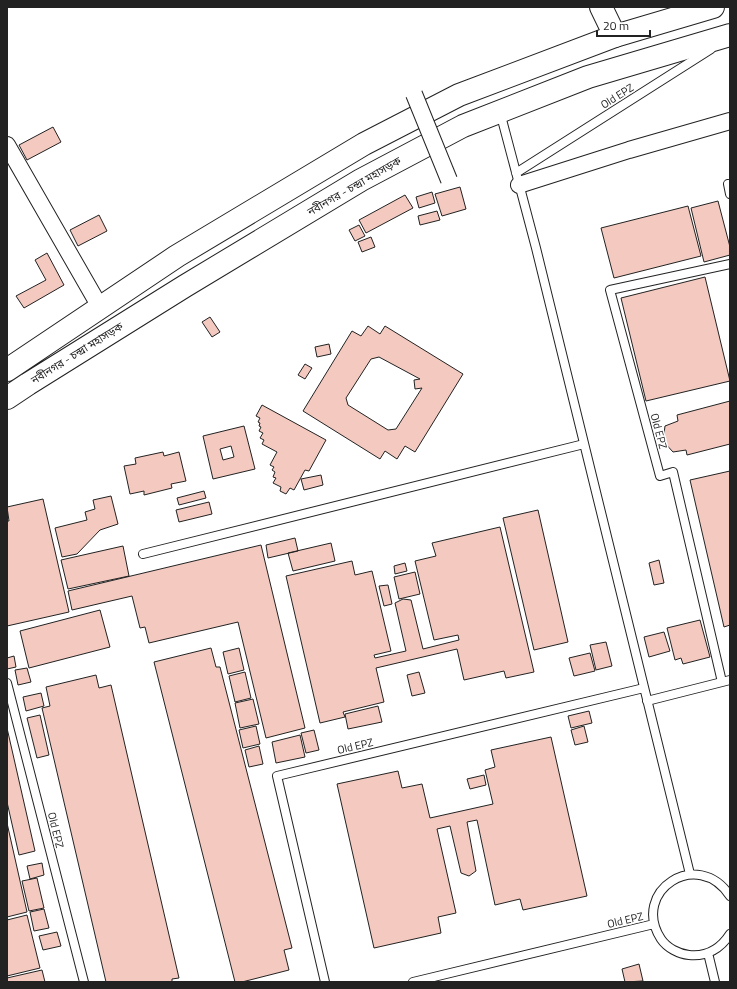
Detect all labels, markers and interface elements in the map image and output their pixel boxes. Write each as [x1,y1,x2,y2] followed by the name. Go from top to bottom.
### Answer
[597,12,650,38] scale bar
[603,16,629,35] text: 20 m
[597,79,637,112] street label: Old EPZ
[303,153,404,220] street label: নবীনগর - চন্দ্রা মহাসড়ক
[27,318,126,388] street label: নবীনগর - চন্দ্রা মহাসড়ক
[647,411,671,451] street label: Old EPZ
[335,734,375,758] street label: Old EPZ
[44,810,68,850] street label: Old EPZ
[605,908,645,932] street label: Old EPZ

